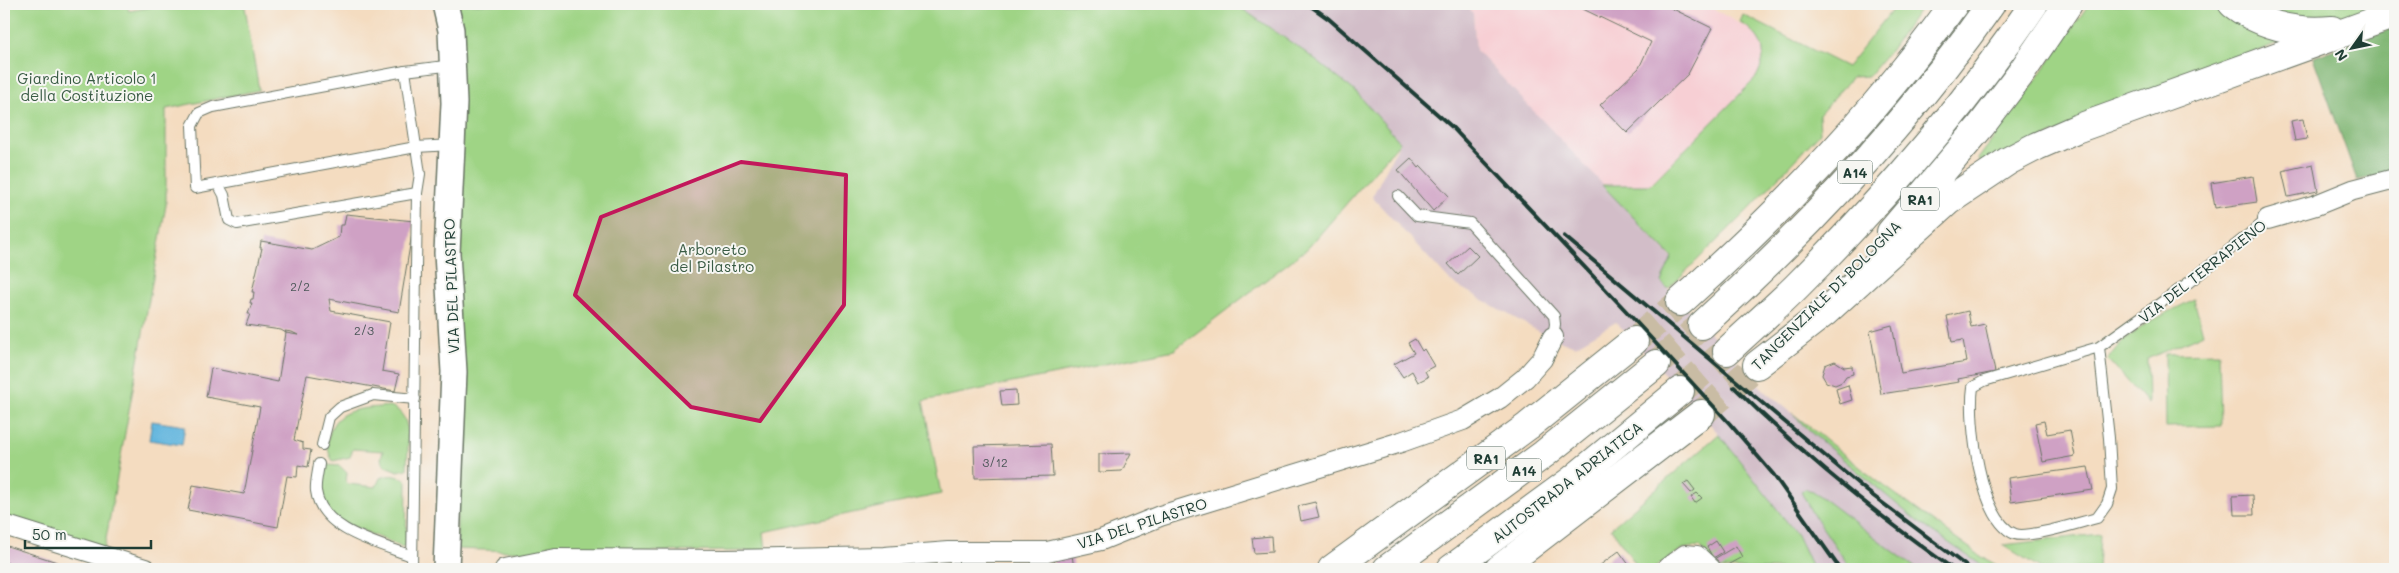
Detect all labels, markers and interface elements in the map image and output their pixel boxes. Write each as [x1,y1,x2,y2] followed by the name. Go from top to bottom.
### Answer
[2326,22,2376,72] north arrow
[2330,46,2352,65] text: N
[17,68,157,105] park label: Giardino Articolo 1 della Costituzione
[1838,160,1872,183] road number: A14
[1901,188,1939,210] road number: RA1
[2134,215,2270,327] street label: VIA DEL TERRAPIENO
[1747,216,1905,374] street label: TANGENZIALE DI BOLOGNA
[439,218,463,354] street label: VIA DEL PILASTRO
[670,239,754,276] park label: Arboreto del Pilastro
[290,278,310,294] house number: 2/2
[354,322,374,338] house number: 2/3
[1487,417,1647,547] street label: AUTOSTRADA ADRIATICA
[1467,446,1505,469] road number: RA1
[982,454,1008,470] house number: 3/12
[1506,458,1542,482] road number: A14
[1075,493,1210,553] street label: VIA DEL PILASTRO
[25,518,151,550] scale bar
[32,524,67,544] text: 50 m

